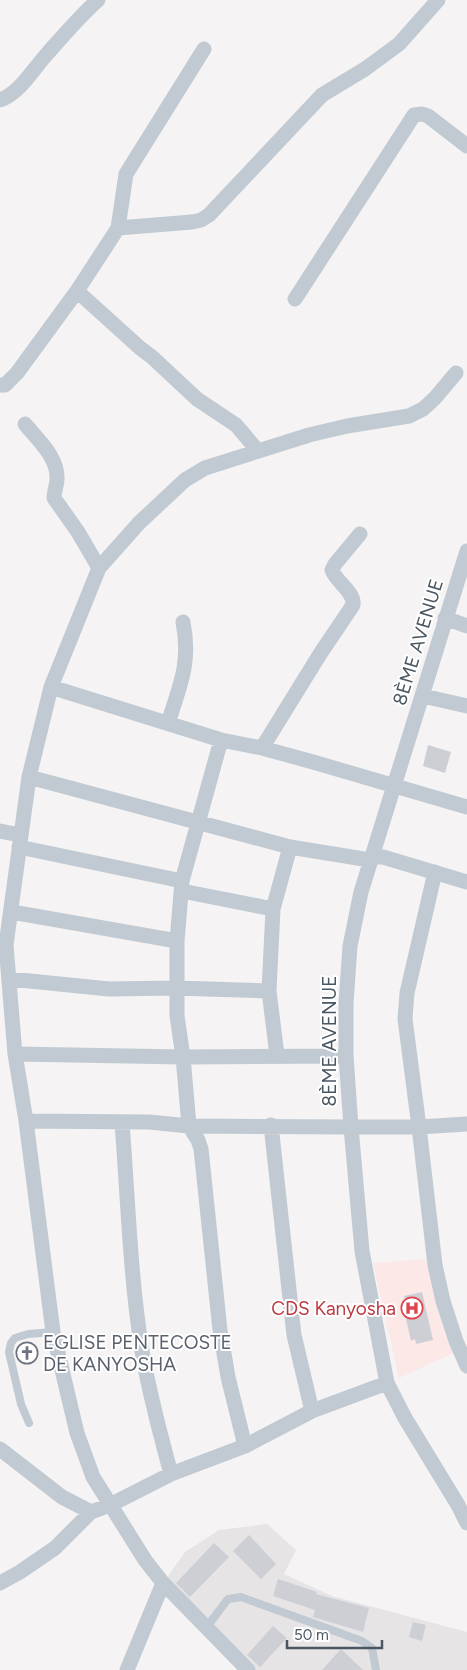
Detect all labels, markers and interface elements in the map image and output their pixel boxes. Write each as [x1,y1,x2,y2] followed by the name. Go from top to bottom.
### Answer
[388,576,448,708] street label: 8ÈME AVENUE
[318,976,341,1106] street label: 8ÈME AVENUE
[400,1296,424,1320] hospital icon: CDS Kanyosha
[271,1297,396,1320] place label: CDS Kanyosha
[43,1331,232,1376] place label: EGLISE PENTECOSTE DE KANYOSHA
[15,1341,39,1365] church icon: EGLISE PENTECOSTE DE KANYOSHA
[287,1618,382,1650] scale bar
[294,1626,329,1644] text: 50 m

